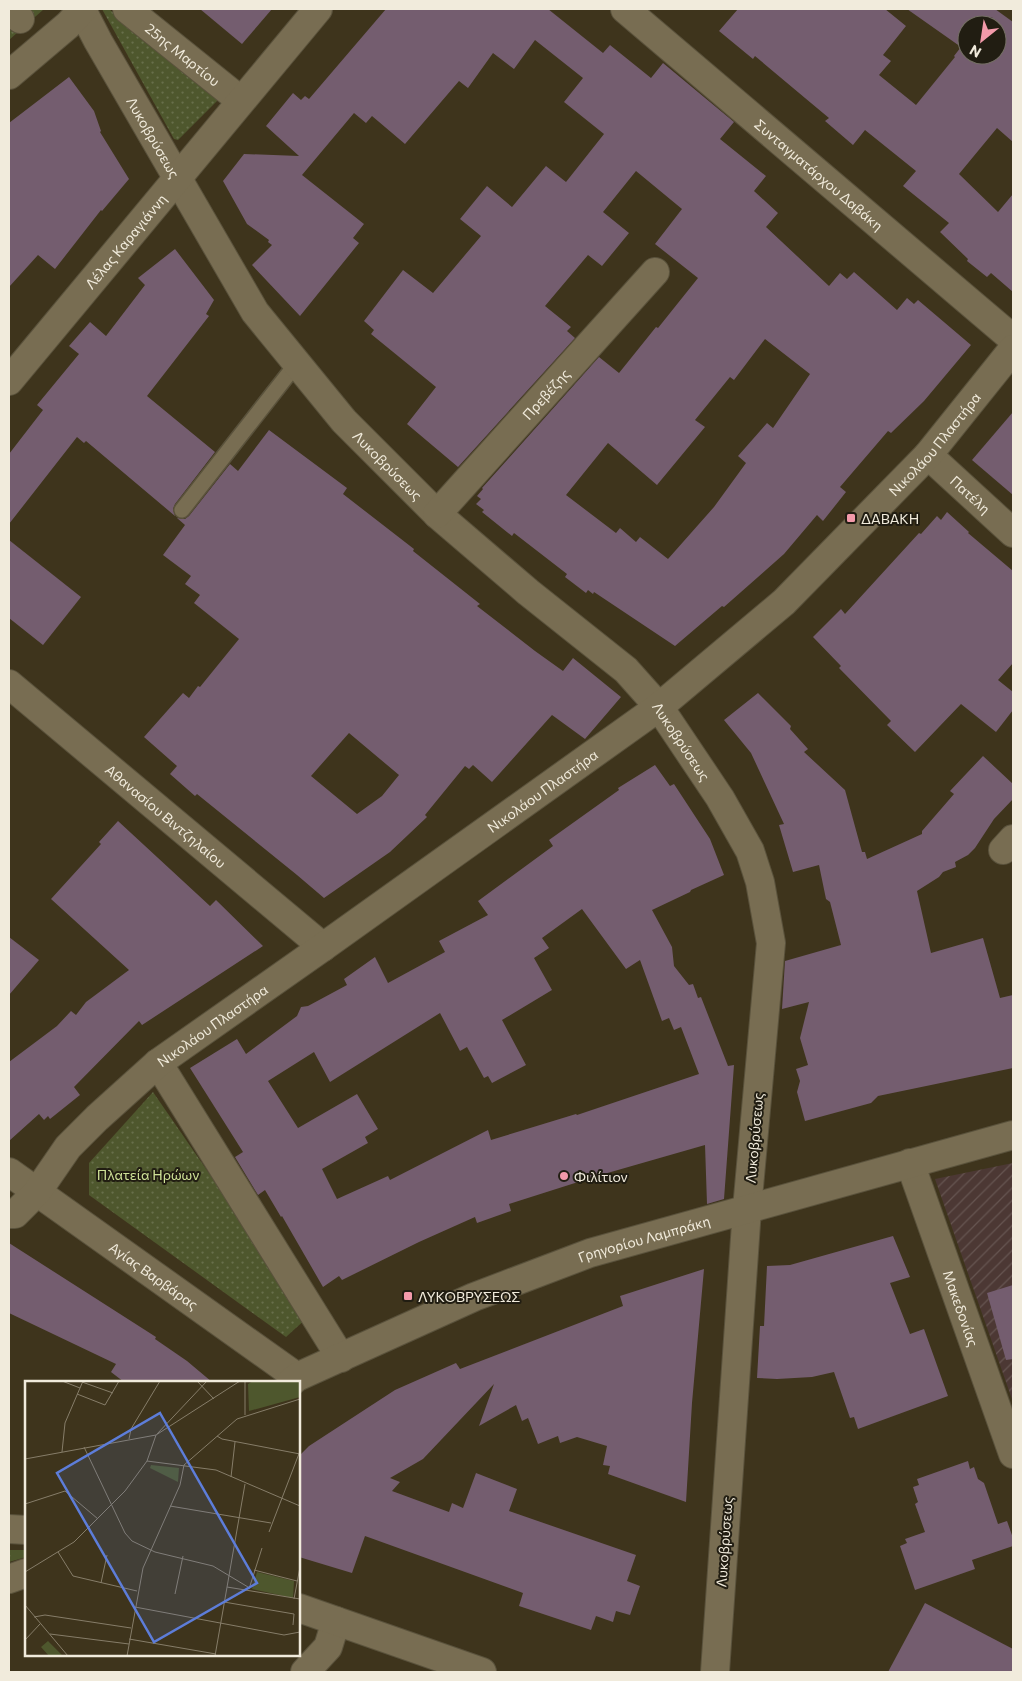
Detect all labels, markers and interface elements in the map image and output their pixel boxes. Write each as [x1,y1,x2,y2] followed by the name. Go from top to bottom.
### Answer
[957,15,1007,65] north arrow
[142,19,224,89] street label: 25ης Μαρτίου
[966,42,984,62] text: N
[124,94,184,181] street label: Λυκοβρύσεως
[752,115,887,234] street label: Συνταγματάρχου Δαβάκη
[81,190,170,292] street label: Λέλας Καραγιάννη
[518,365,573,423] street label: Πρεβέζης
[885,389,984,499] street label: Νικολάου Πλαστήρα
[350,427,426,503] street label: Λυκοβρύσεως
[947,472,994,517] street label: Πατέλη
[861,510,919,527] place label: ΔΑΒΑΚΗ
[845,512,857,524] marker: ΔΑΒΑΚΗ
[649,699,714,784] street label: Λυκοβρύσεως
[484,745,601,836] street label: Νικολάου Πλαστήρα
[102,760,230,871] street label: Αθανασίου Βιντζηλαίου
[153,980,271,1070] street label: Νικολάου Πλαστήρα
[742,1092,766,1184] street label: Λυκοβρύσεως
[97,1166,199,1183] park label: Πλατεία Ηρώων
[574,1168,628,1185] place label: Φιλίτιον
[558,1170,570,1182] marker: Φιλίτιον
[575,1211,712,1265] street label: Γρηγορίου Λαμπράκη
[106,1238,202,1313] street label: Αγίας Βαρβάρας
[940,1268,983,1349] street label: Μακεδονίας
[418,1288,520,1305] place label: ΛΥΚΟΒΡΥΣΕΩΣ
[402,1290,414,1302] marker: ΛΥΚΟΒΡΥΣΕΩΣ
[25,1381,300,1656] inset map
[712,1496,736,1588] street label: Λυκοβρύσεως

